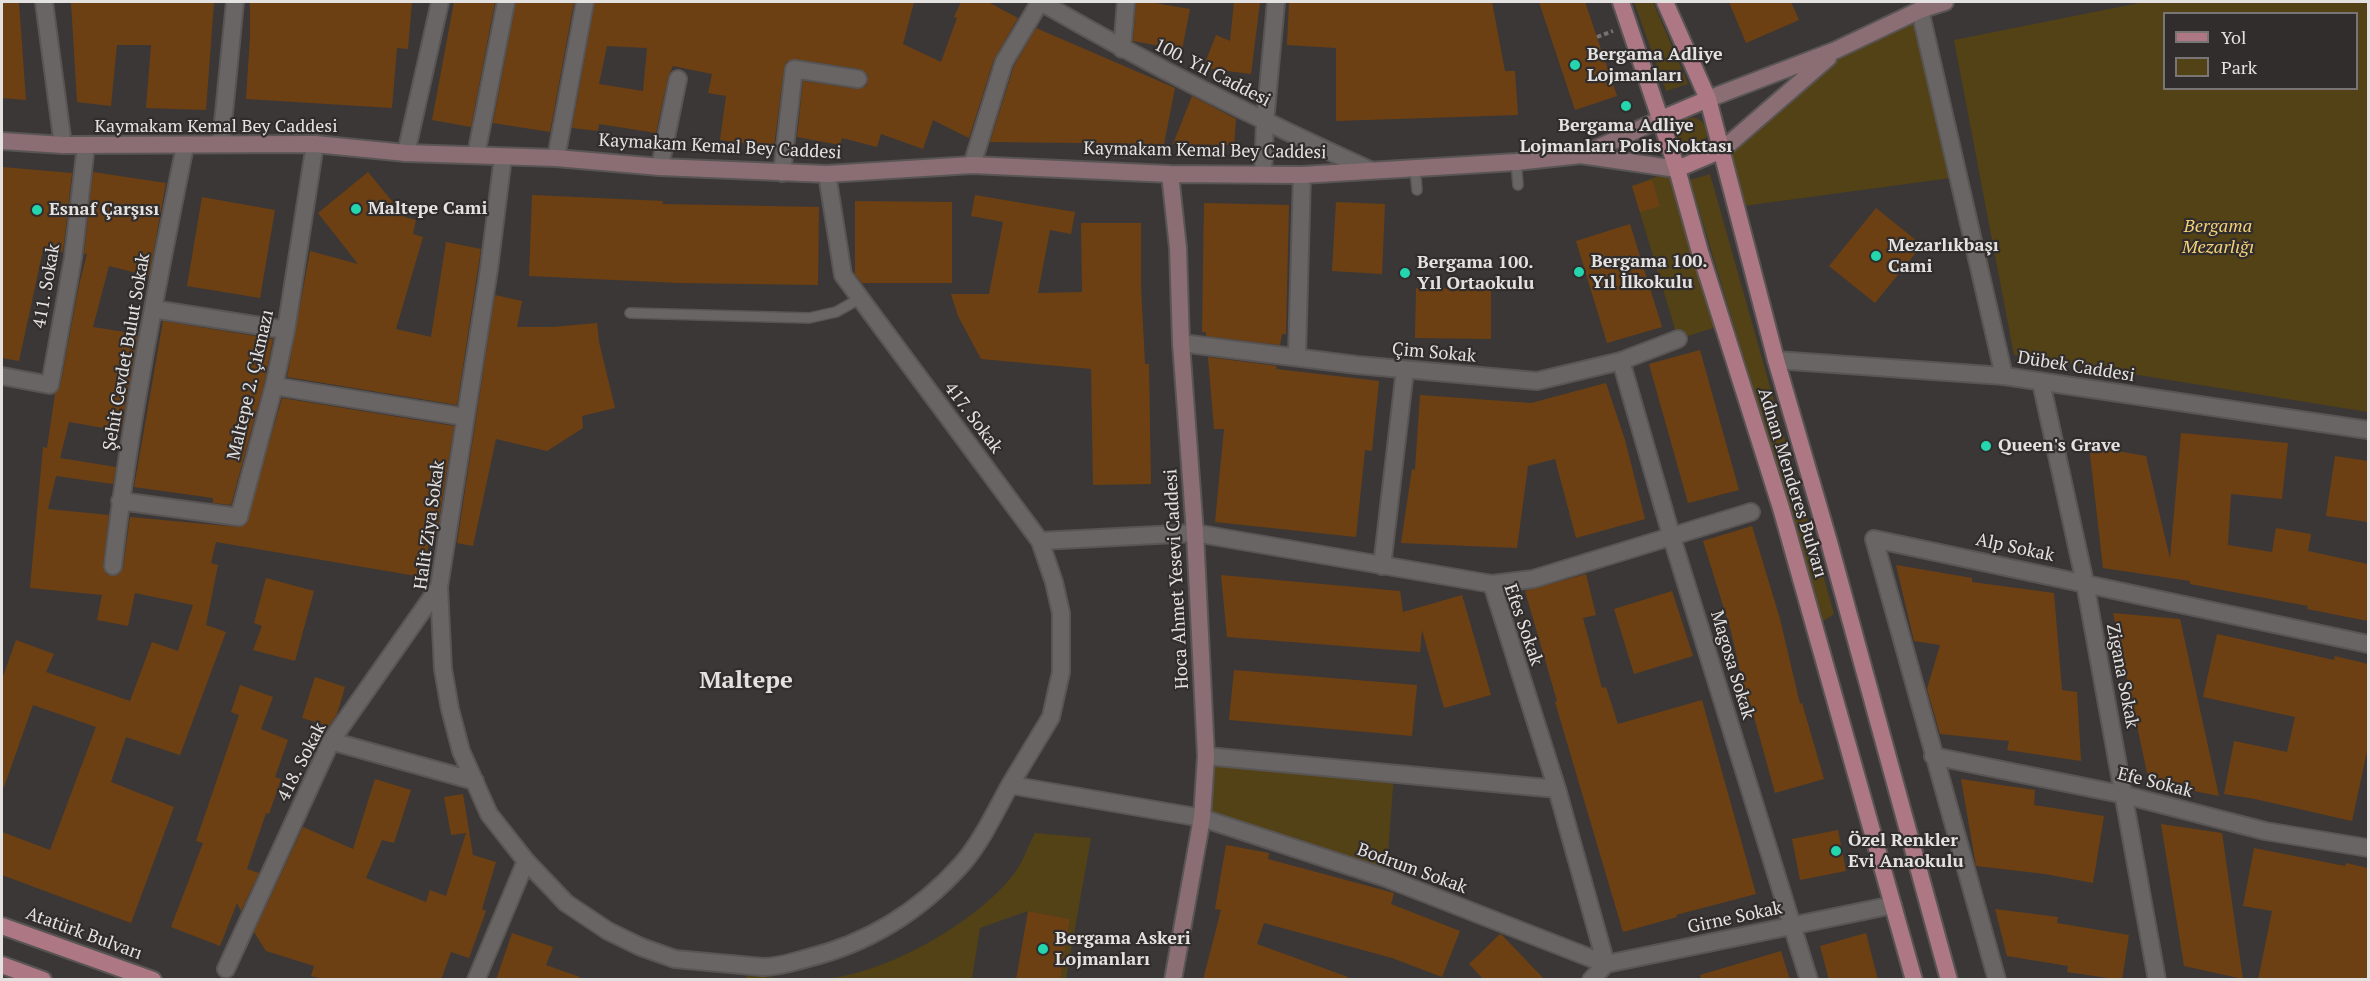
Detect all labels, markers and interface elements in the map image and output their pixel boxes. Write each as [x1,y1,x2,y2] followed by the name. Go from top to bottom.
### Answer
[2163,12,2358,90] legend
[2221,25,2246,49] text: Yol
[1150,34,1274,112] street label: 100. Yıl Caddesi
[1587,44,1723,86] place label: Bergama Adliye Lojmanları
[2221,55,2257,79] text: Park
[1568,58,1582,72] marker: Bergama Adliye Lojmanları
[1619,99,1633,113] marker: Bergama Adliye Lojmanları Polis Noktası
[1520,115,1732,158] place label: Bergama Adliye Lojmanları Polis Noktası
[94,116,338,138] street label: Kaymakam Kemal Bey Caddesi
[598,130,842,164] street label: Kaymakam Kemal Bey Caddesi
[1083,138,1327,164] street label: Kaymakam Kemal Bey Caddesi
[368,198,487,220] place label: Maltepe Cami
[49,199,159,221] place label: Esnaf Çarşısı
[349,202,363,216] marker: Maltepe Cami
[30,203,44,217] marker: Esnaf Çarşısı
[2182,216,2254,258] park label: Bergama Mezarlığı
[1888,235,1999,278] place label: Mezarlıkbaşı Cami
[29,242,65,330] street label: 411. Sokak
[1869,249,1883,263] marker: Mezarlıkbaşı Cami
[99,251,155,453] street label: Şehit Cevdet Bulut Sokak
[1591,251,1708,294] place label: Bergama 100. Yıl İlkokulu
[1417,252,1534,294] place label: Bergama 100. Yıl Ortaokulu
[1572,265,1586,279] marker: Bergama 100. Yıl İlkokulu
[1398,266,1412,280] marker: Bergama 100. Yıl Ortaokulu
[223,308,279,462] street label: Maltepe 2. Çıkmazı
[1391,339,1477,367] street label: Çim Sokak
[2016,347,2136,387] street label: Dübek Caddesi
[939,378,1007,458] street label: 417. Sokak
[1753,386,1831,580] street label: Adnan Menderes Bulvarı
[1998,435,2120,457] place label: Queen's Grave
[1979,439,1993,453] marker: Queen's Grave
[410,459,450,591] street label: Halit Ziya Sokak
[1160,468,1194,690] street label: Hoca Ahmet Yesevi Caddesi
[1974,529,2056,567] street label: Alp Sokak
[1499,581,1547,669] street label: Efes Sokak
[1705,608,1759,722] street label: Magosa Sokak
[2101,622,2143,730] street label: Zigana Sokak
[699,667,793,695] district label: Maltepe
[273,719,331,805] street label: 418. Sokak
[2115,763,2195,803] street label: Efe Sokak
[1848,830,1964,872] place label: Özel Renkler Evi Anaokulu
[1354,839,1470,899] street label: Bodrum Sokak
[1829,844,1843,858] marker: Özel Renkler Evi Anaokulu
[1686,897,1784,939] street label: Girne Sokak
[23,903,145,965] street label: Atatürk Bulvarı
[1055,928,1191,970] place label: Bergama Askeri Lojmanları
[1036,942,1050,956] marker: Bergama Askeri Lojmanları

